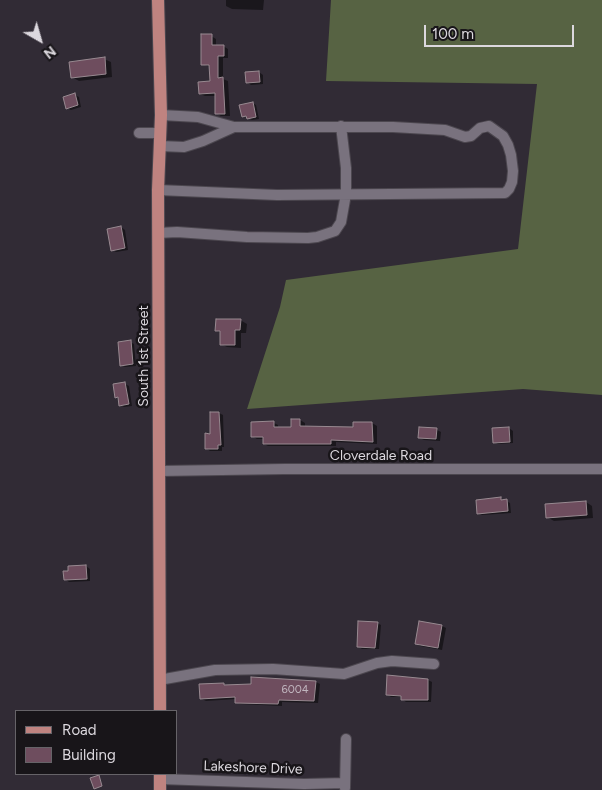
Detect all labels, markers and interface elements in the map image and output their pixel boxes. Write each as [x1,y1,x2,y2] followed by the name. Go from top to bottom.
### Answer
[15,15,65,65] north arrow
[427,15,577,47] scale bar
[432,25,474,43] text: 100 m
[40,42,59,62] text: N
[136,305,152,407] street label: South 1st Street
[330,448,432,464] street label: Cloverdale Road
[281,683,309,697] house number: 6004
[15,710,178,775] legend
[62,721,97,739] text: Road
[62,746,116,764] text: Building
[203,758,303,778] street label: Lakeshore Drive

